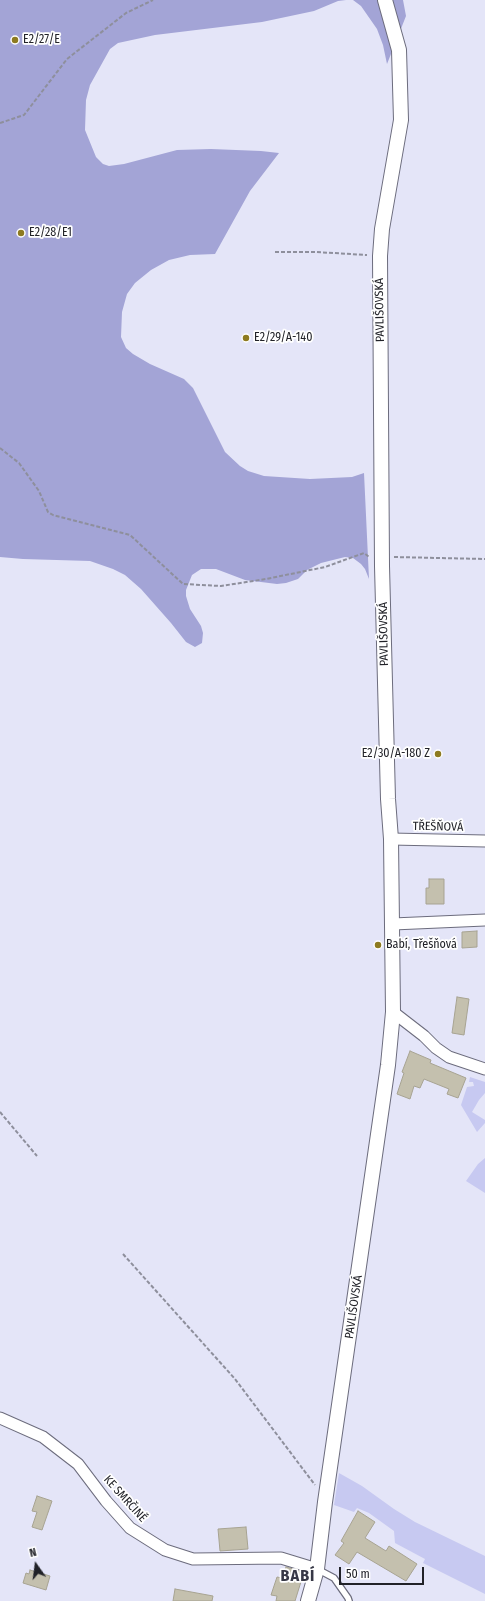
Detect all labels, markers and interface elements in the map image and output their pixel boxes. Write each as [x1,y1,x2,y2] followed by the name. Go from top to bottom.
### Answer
[23,33,60,47] place label: E2/27/E
[10,35,20,45] marker: E2/27/E
[29,226,72,240] place label: E2/28/E1
[16,228,26,238] marker: E2/28/E1
[372,278,388,342] street label: PAVLIŠOVSKÁ
[254,331,312,345] place label: E2/29/A-140
[241,333,251,343] marker: E2/29/A-140
[376,602,392,666] street label: PAVLIŠOVSKÁ
[362,747,430,761] place label: E2/30/A-180 Z
[433,749,443,759] marker: E2/30/A-180 Z
[413,819,463,835] street label: TŘEŠŇOVÁ
[386,938,457,952] place label: Babí, Třešňová
[373,940,383,950] marker: Babí, Třešňová
[342,1274,366,1340] street label: PAVLIŠOVSKÁ
[100,1473,150,1525] street label: KE SMRČINĚ
[16,1545,56,1585] north arrow
[28,1546,38,1560] text: N
[341,1559,426,1585] scale bar
[281,1567,315,1587] district label: BABÍ
[346,1567,370,1581] text: 50 m

